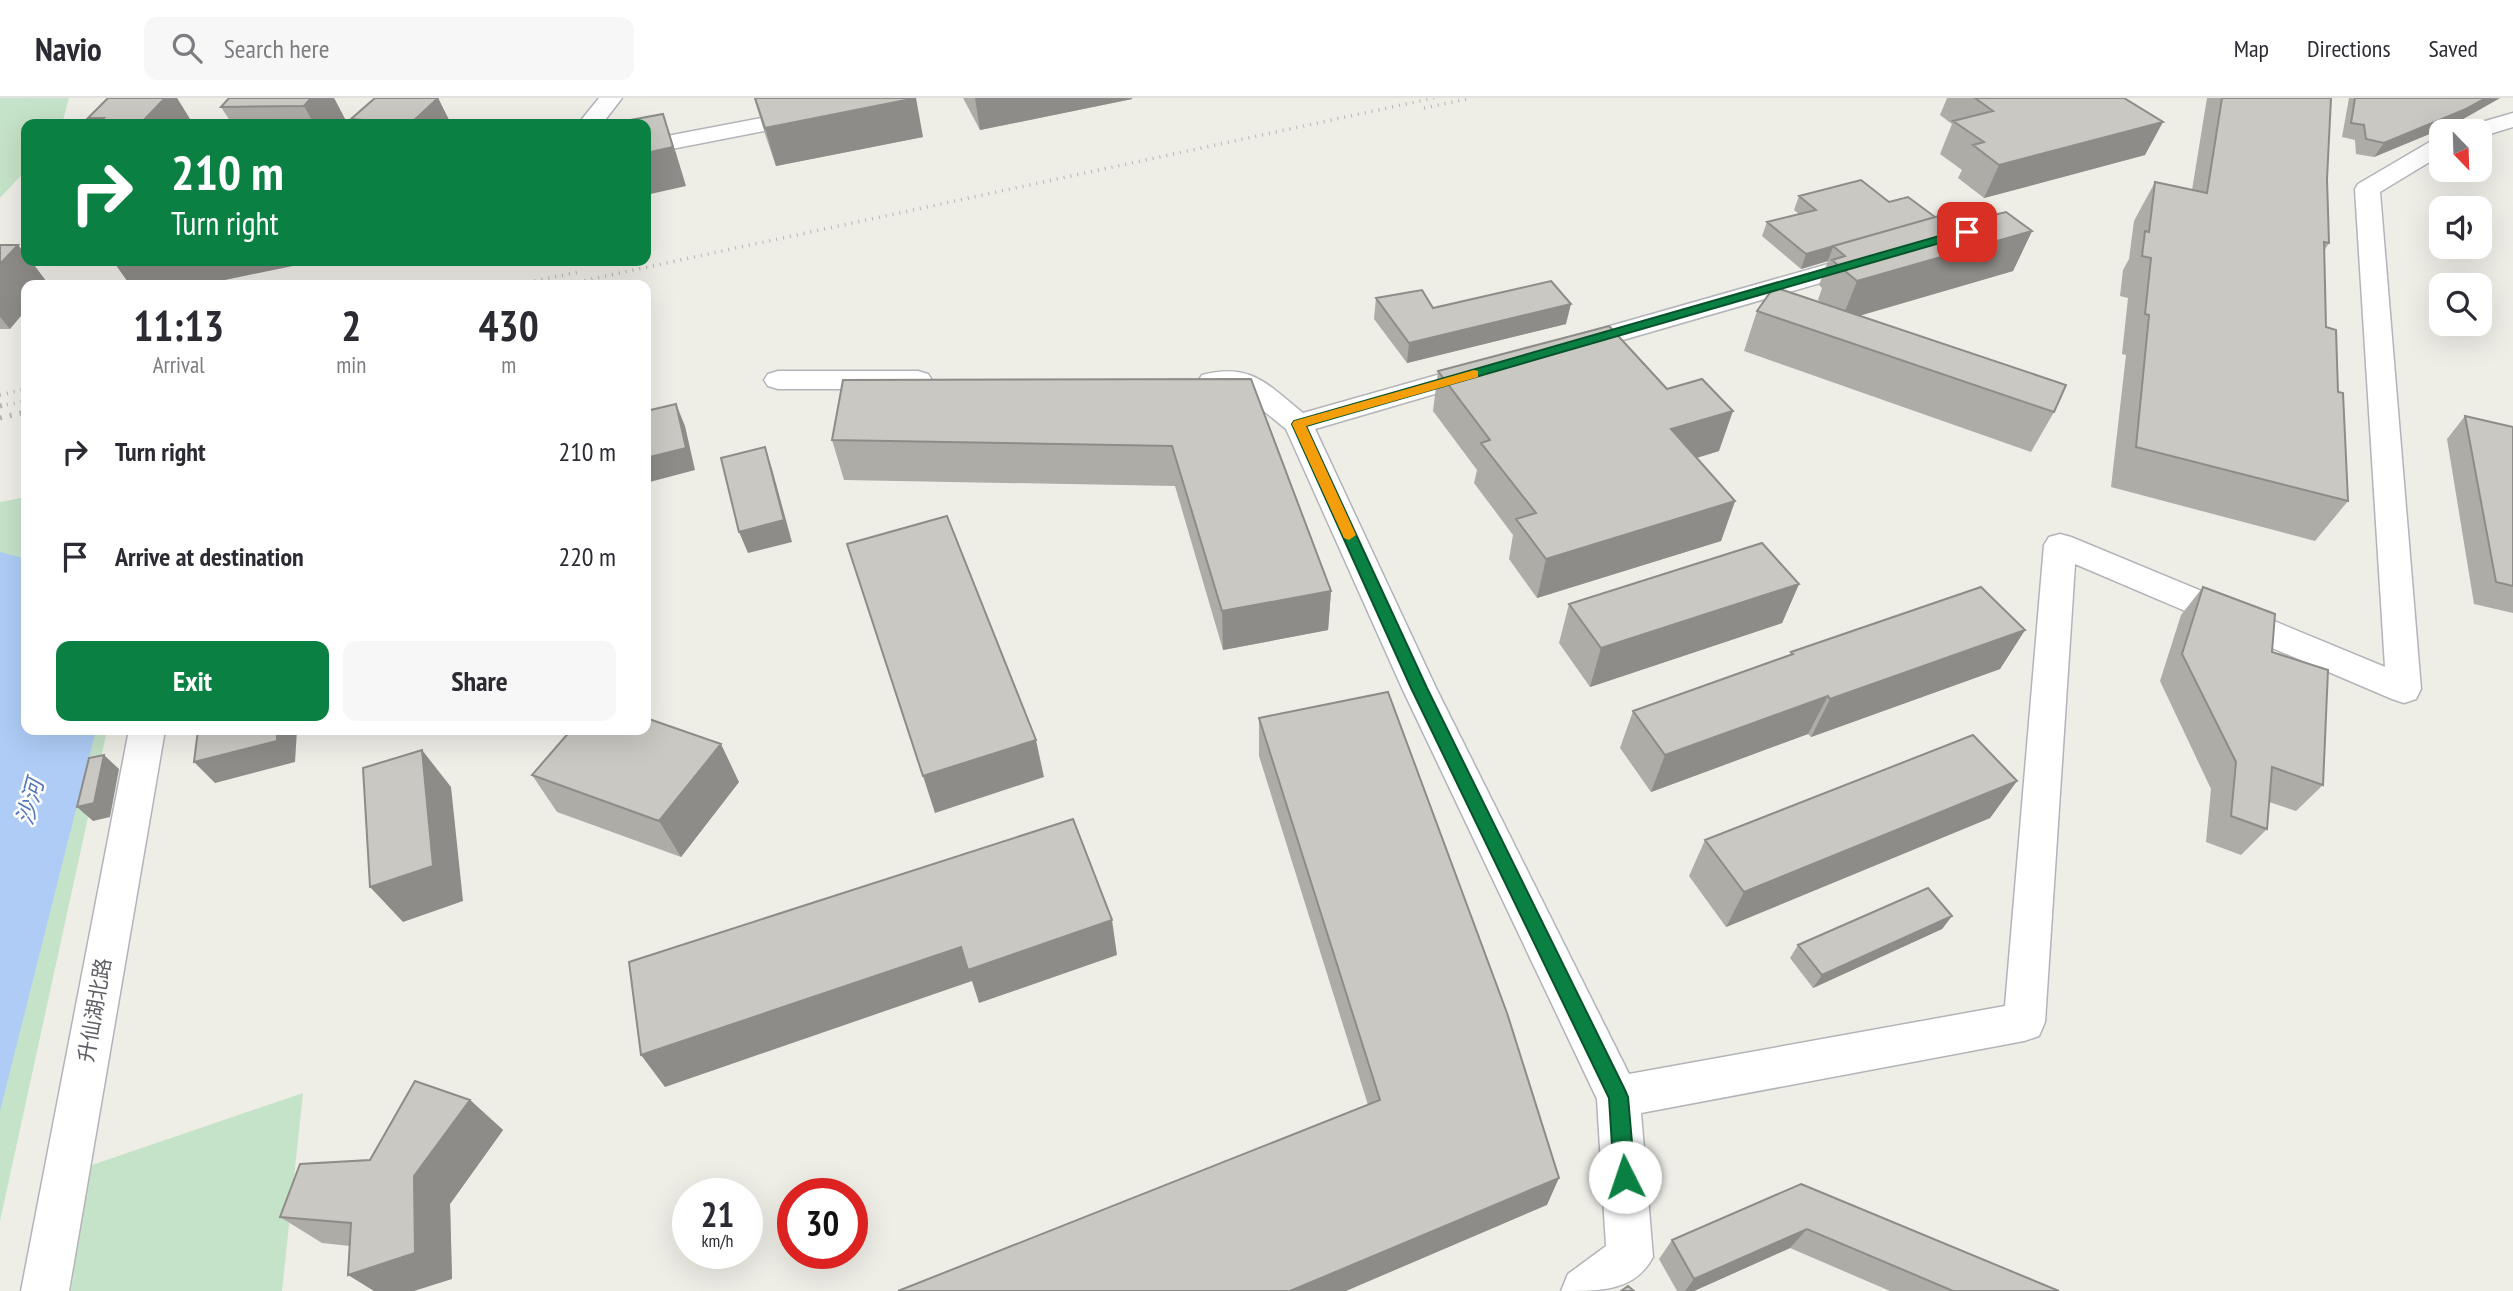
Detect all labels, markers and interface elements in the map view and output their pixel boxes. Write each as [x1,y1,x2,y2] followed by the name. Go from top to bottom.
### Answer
[144,17,634,80] search box
[35,27,102,70] text: Navio
[168,29,206,67] icon: search
[224,32,329,65] text: Search here
[2234,33,2269,64] text: Map
[2307,33,2391,64] text: Directions
[2429,33,2478,64] text: Saved
[2429,119,2492,182] north arrow
[2429,119,2492,336] map controls
[171,140,284,204] text: 210 m
[56,147,147,238] icon: right
[2429,196,2492,259] button: sound
[171,202,279,244] text: Turn right
[1937,202,1997,262] pin
[1948,213,1986,251] icon: arrive
[2429,273,2492,336] button: search
[133,298,224,353] text: 11:13
[341,298,361,353] text: 2
[479,298,539,353] text: 430
[153,350,205,379] text: Arrival
[336,350,366,379] text: min
[501,350,516,379] text: m
[56,433,94,471] icon: right
[115,435,206,468] text: Turn right
[558,435,616,468] text: 210 m
[56,538,94,576] icon: arrive
[115,540,304,573] text: Arrive at destination
[558,540,616,573] text: 220 m
[56,641,329,721] button: Exit
[343,641,616,721] button: Share
[10,772,51,828] water label: 沙河
[72,956,117,1064] street label: 升仙湖北路
[1588,1140,1662,1214] position arrow
[777,1178,868,1269] speed limit sign: 30
[701,1191,734,1237] text: 21
[702,1229,733,1252] text: km/h

